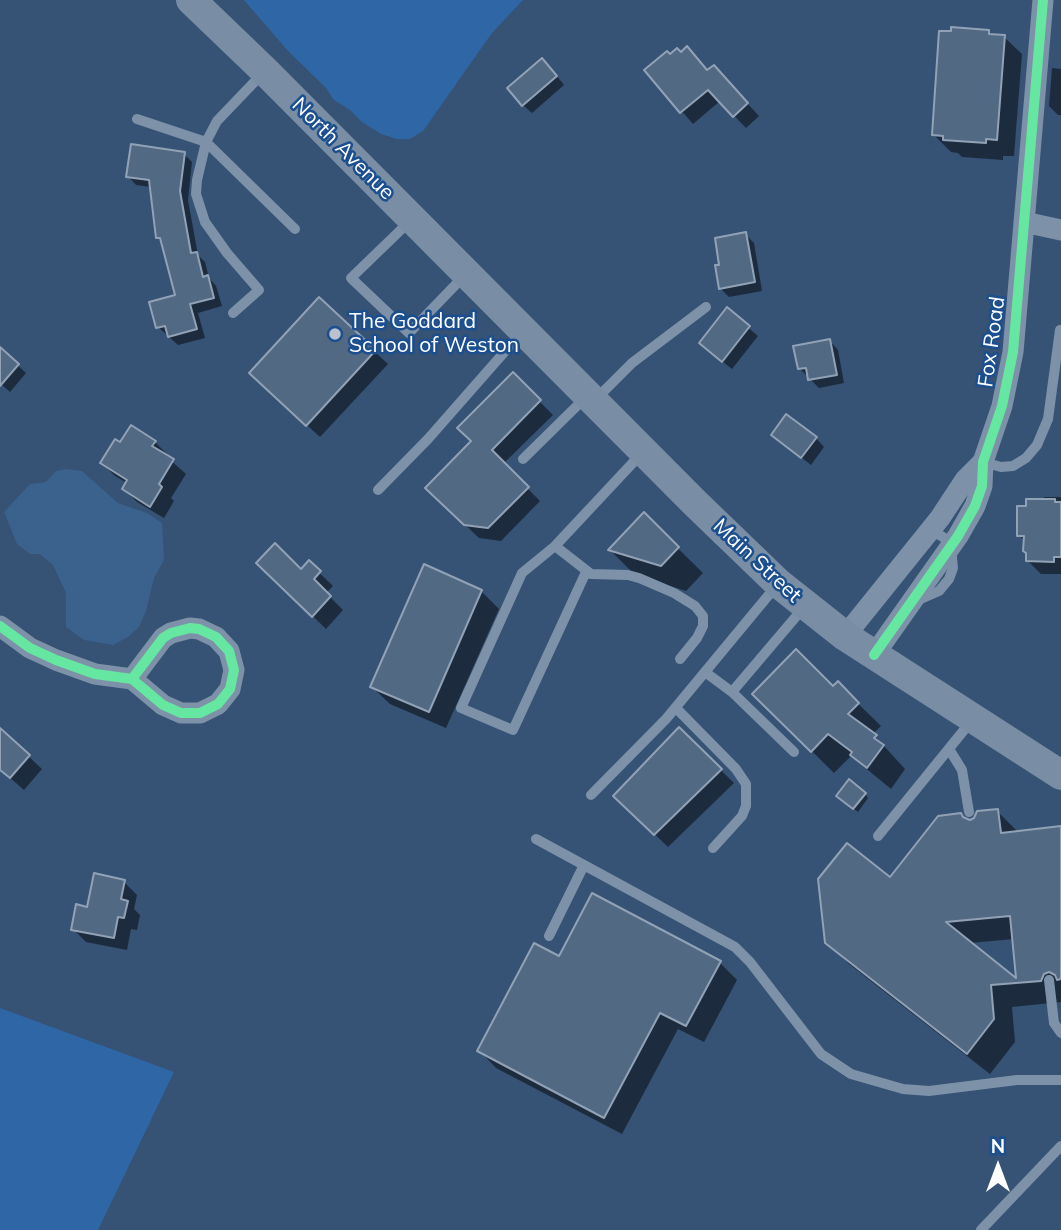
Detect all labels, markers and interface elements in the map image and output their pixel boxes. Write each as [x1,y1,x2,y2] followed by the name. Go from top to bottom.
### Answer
[287,93,399,205] street label: North Avenue
[973,295,1011,389] street label: Fox Road
[349,309,519,359] place label: The Goddard School of Weston
[327,326,343,342] marker: The Goddard School of Weston
[708,514,806,608] street label: Main Street
[963,1132,1033,1202] north arrow
[991,1134,1005,1158] text: N

